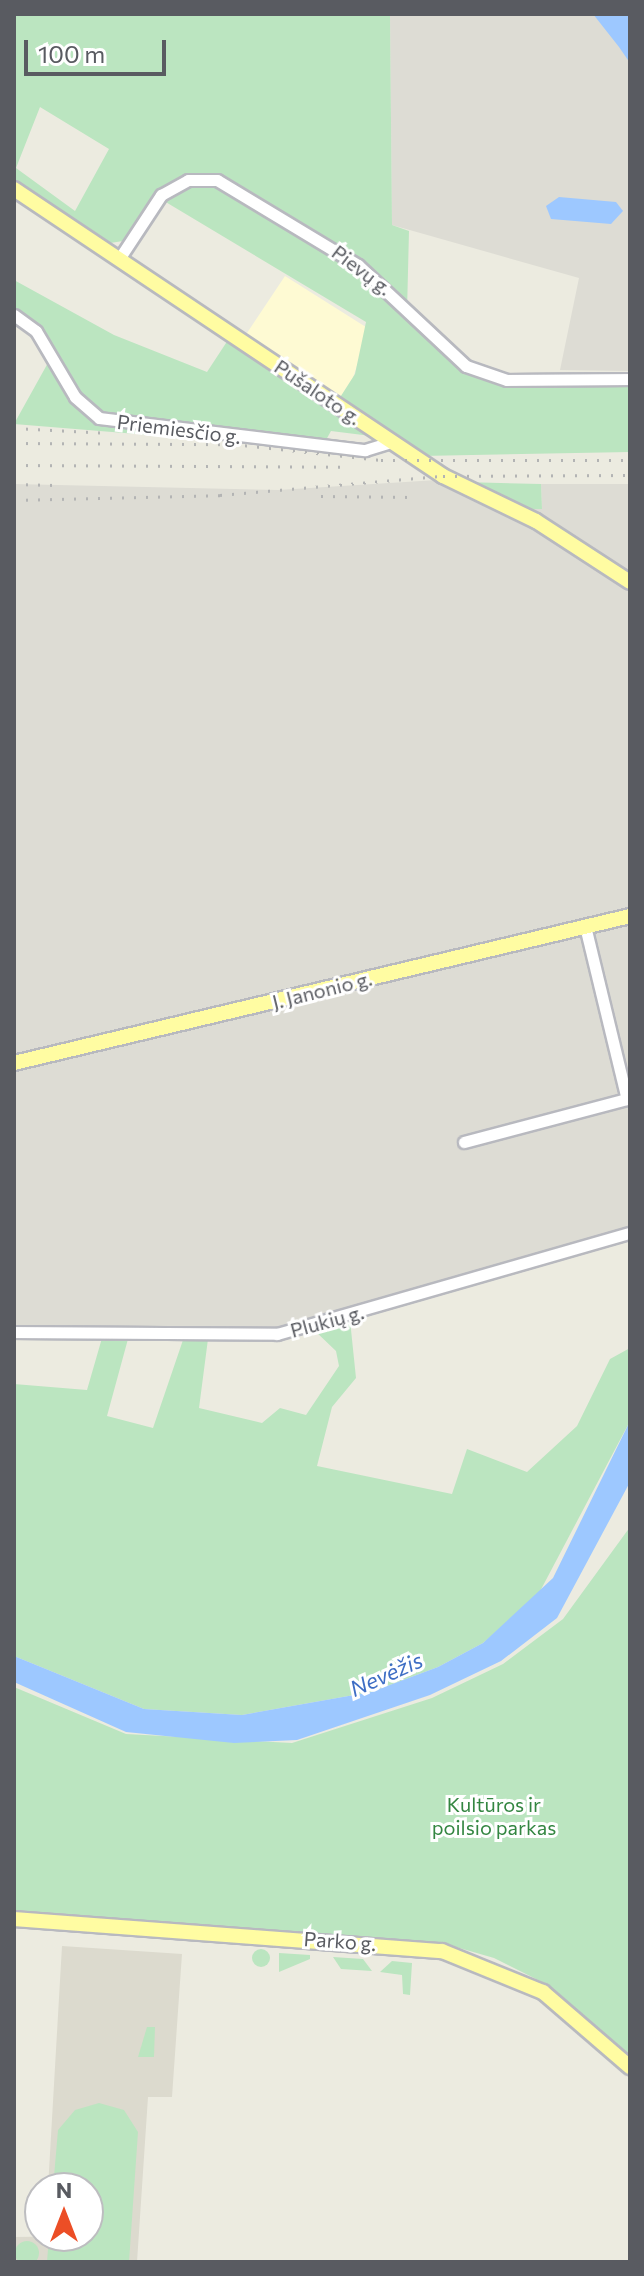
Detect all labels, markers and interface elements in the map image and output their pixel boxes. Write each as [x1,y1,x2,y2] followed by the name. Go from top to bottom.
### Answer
[28,24,170,74] scale bar
[38,39,105,68] text: 100 m
[327,240,397,300] street label: Pievų g.
[270,354,366,430] street label: Pušaloto g.
[116,409,242,449] street label: Priemiesčio g.
[270,966,374,1014] street label: J. Janonio g.
[288,1300,366,1342] street label: Plukių g.
[345,1646,427,1702] water label: Nevėžis
[432,1793,556,1840] park label: Kultūros ir poilsio parkas
[303,1926,377,1956] street label: Parko g.
[24,2172,104,2252] north arrow
[56,2176,72,2203] text: N

